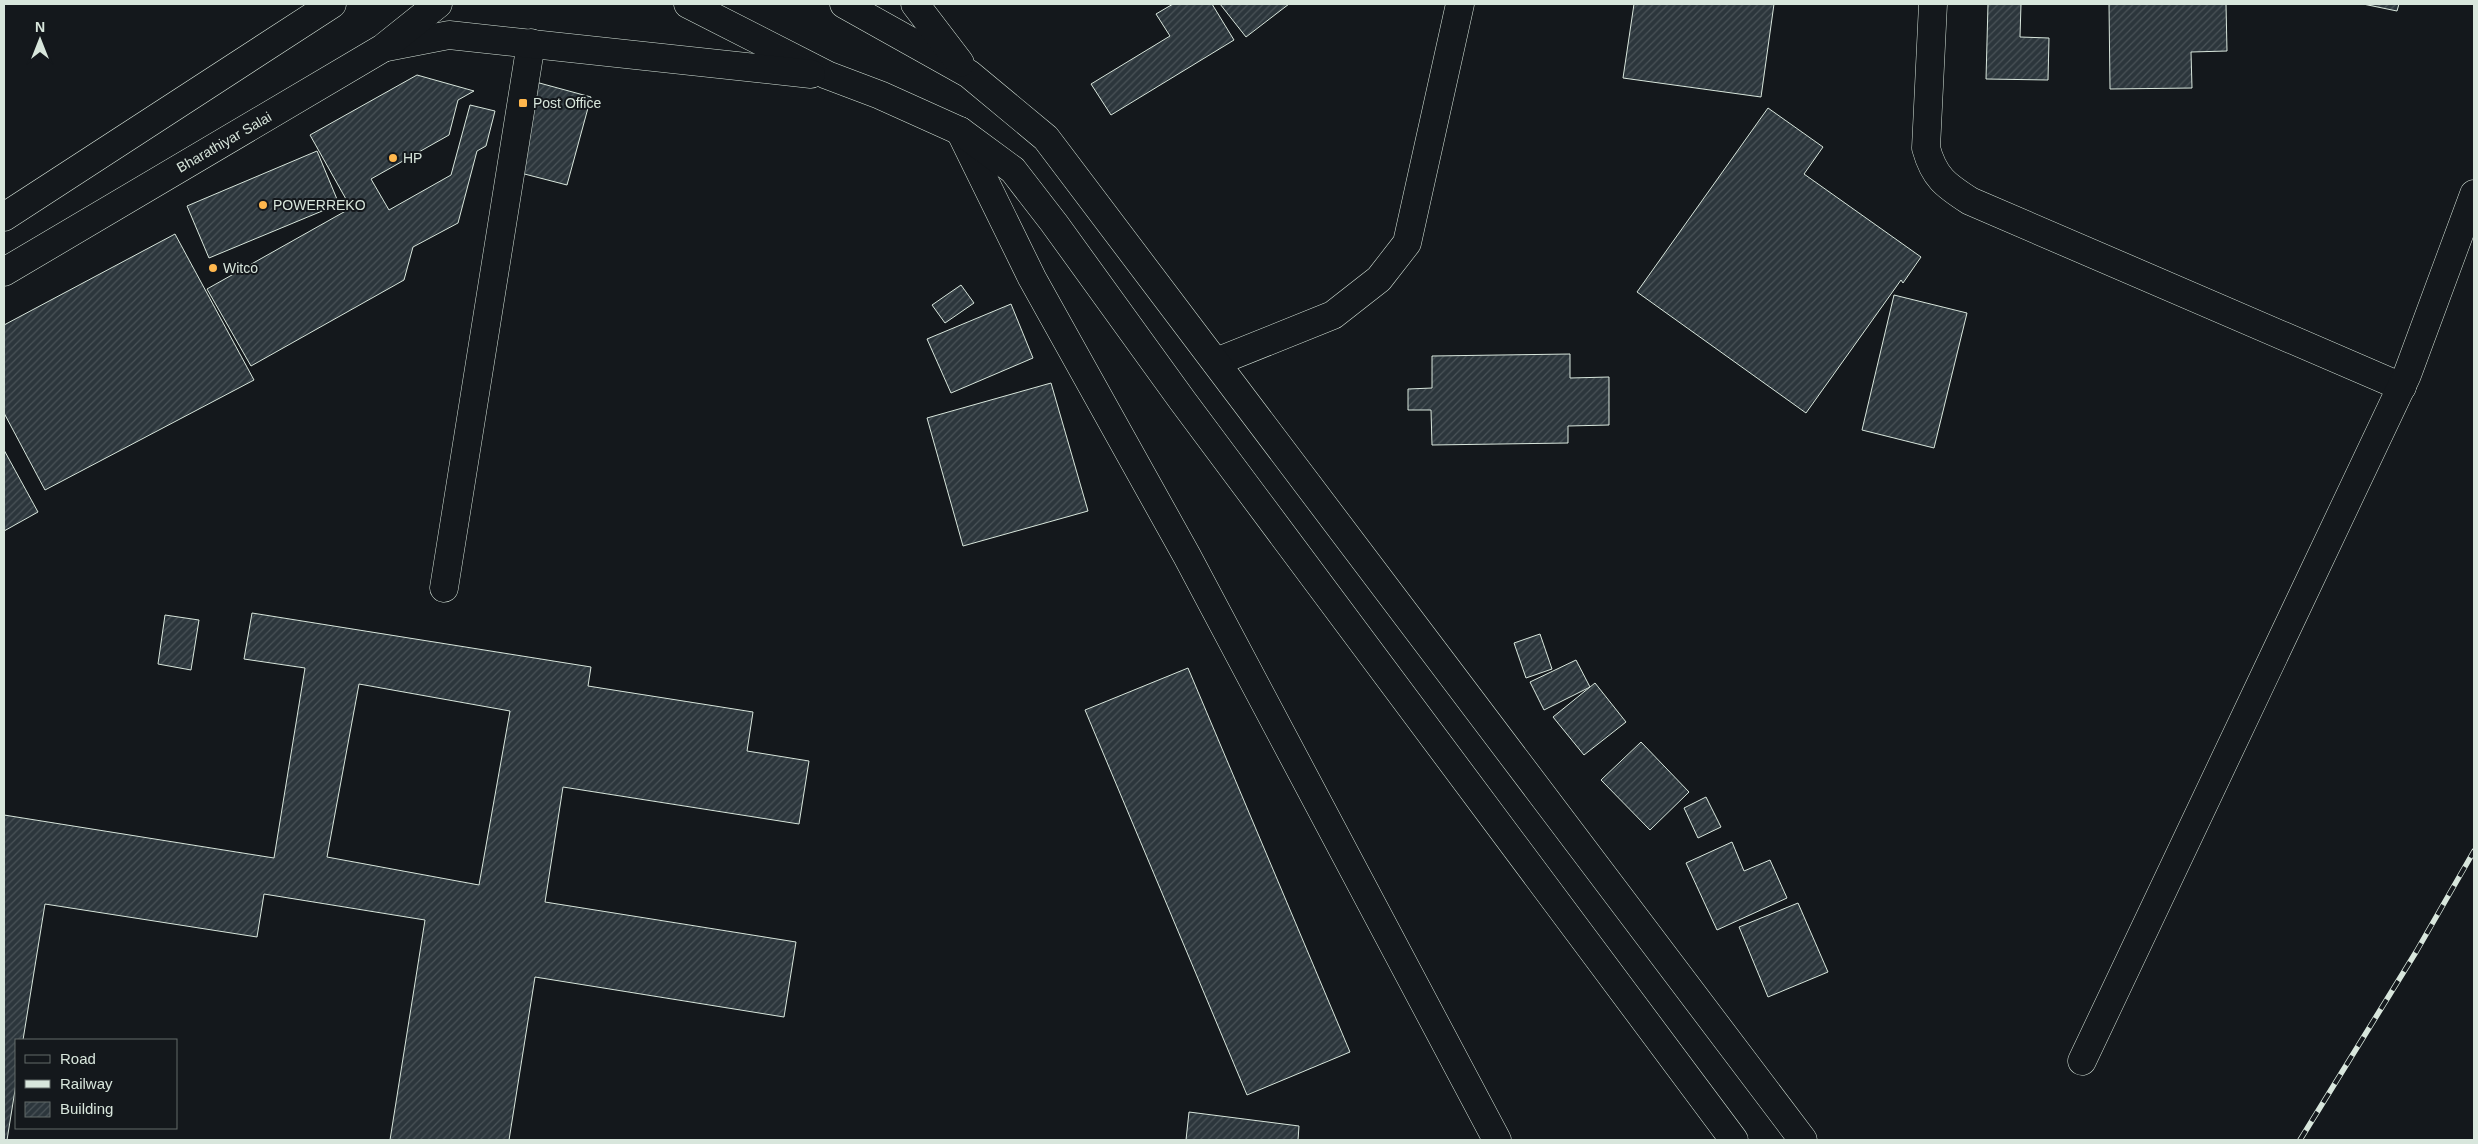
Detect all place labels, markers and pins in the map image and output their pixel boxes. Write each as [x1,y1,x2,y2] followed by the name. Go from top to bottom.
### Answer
[533,95,601,111] place label: Post Office
[517,97,529,109] marker: Post Office
[403,150,422,166] place label: HP
[387,152,399,164] marker: HP
[273,197,366,213] place label: POWERREKO
[257,199,269,211] marker: POWERREKO
[223,260,258,276] place label: Witco
[207,262,219,274] marker: Witco

